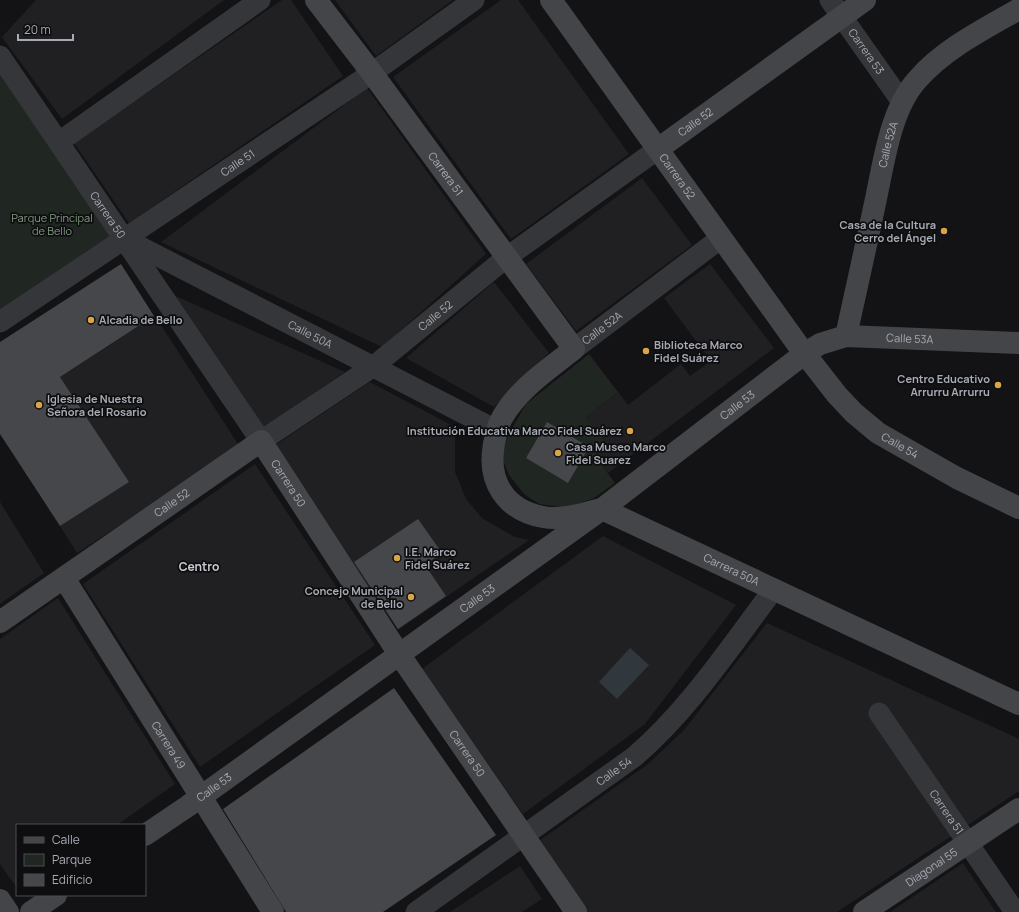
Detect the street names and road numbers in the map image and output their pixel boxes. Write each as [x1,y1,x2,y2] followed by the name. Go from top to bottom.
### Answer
[845,25,888,77] street label: Carrera 53
[674,104,716,140] street label: Calle 52
[874,119,901,169] street label: Calle 52A
[217,146,258,179] street label: Calle 51
[425,149,467,199] street label: Carrera 51
[656,150,699,202] street label: Carrera 52
[87,188,129,241] street label: Carrera 50
[415,297,455,334] street label: Calle 52
[578,307,625,348] street label: Calle 52A
[286,316,335,351] street label: Calle 50A
[886,330,934,347] street label: Calle 53A
[717,387,758,423] street label: Calle 53
[879,429,922,462] street label: Calle 54
[268,457,310,510] street label: Carrera 50
[151,485,192,520] street label: Calle 52
[701,549,762,589] street label: Carrera 50A
[456,580,498,616] street label: Calle 53
[148,718,190,772] street label: Carrera 49
[446,727,489,779] street label: Carrera 50
[593,753,635,789] street label: Calle 54
[193,769,235,805] street label: Calle 53
[927,787,968,837] street label: Carrera 51
[902,844,960,889] street label: Diagonal 55

